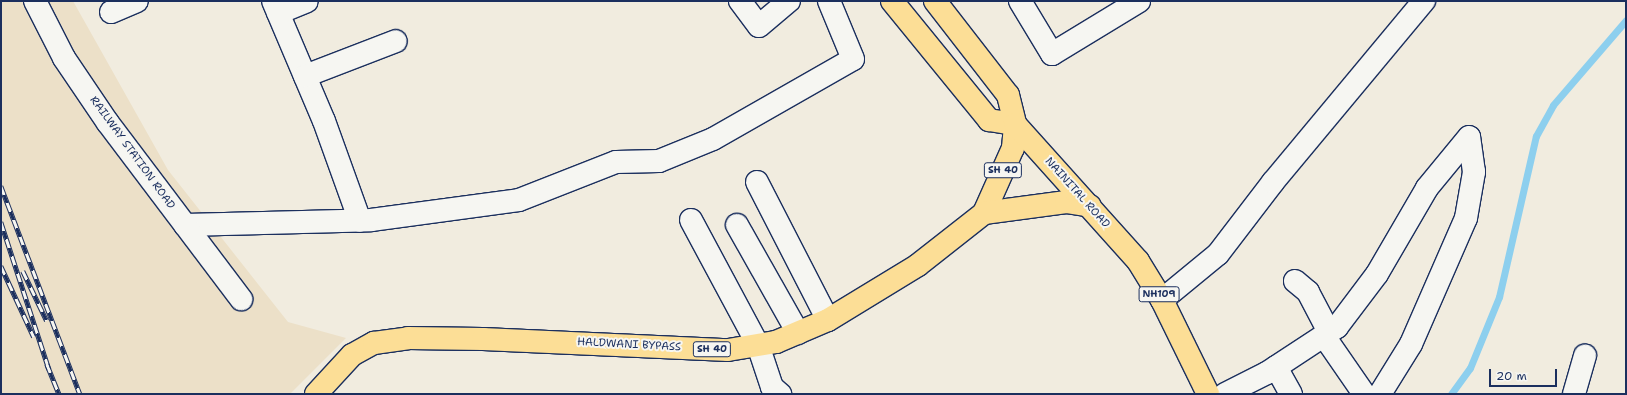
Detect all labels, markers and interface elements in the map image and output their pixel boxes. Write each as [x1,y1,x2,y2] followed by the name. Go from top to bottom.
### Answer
[87,94,177,212] street label: RAILWAY STATION ROAD
[1042,155,1112,231] street label: NAINITAL ROAD
[983,162,1023,178] road number: SH 40
[1138,286,1180,302] road number: NH109
[577,336,681,354] street label: HALDWANI BYPASS
[692,341,732,357] road number: SH 40
[1491,361,1559,387] scale bar
[1496,368,1527,384] text: 20 m

